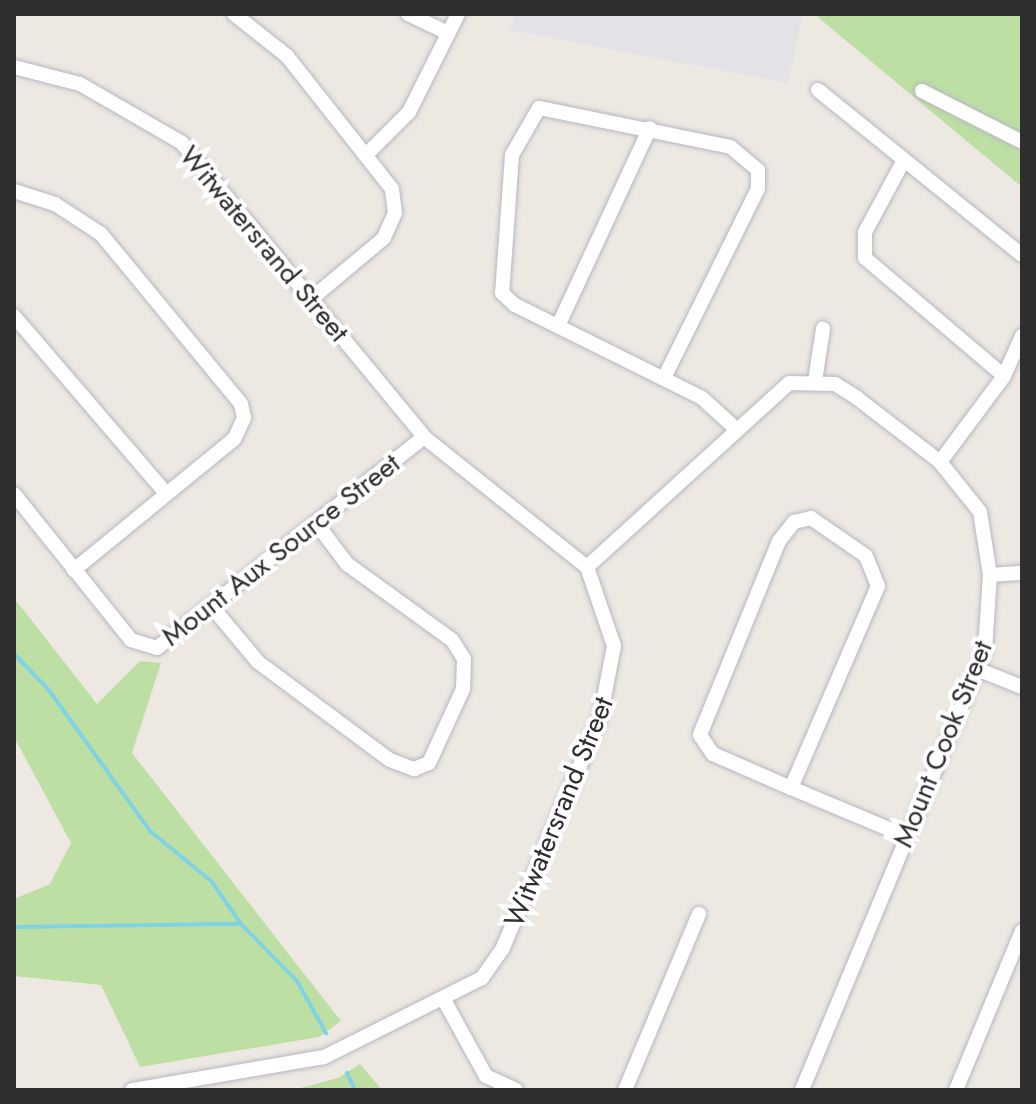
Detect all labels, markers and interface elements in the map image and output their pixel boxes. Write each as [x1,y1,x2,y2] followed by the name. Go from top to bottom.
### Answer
[172,139,356,349] street label: Witwatersrand Street
[155,447,407,653] street label: Mount Aux Source Street
[886,636,1000,852] street label: Mount Cook Street
[497,692,621,932] street label: Witwatersrand Street

